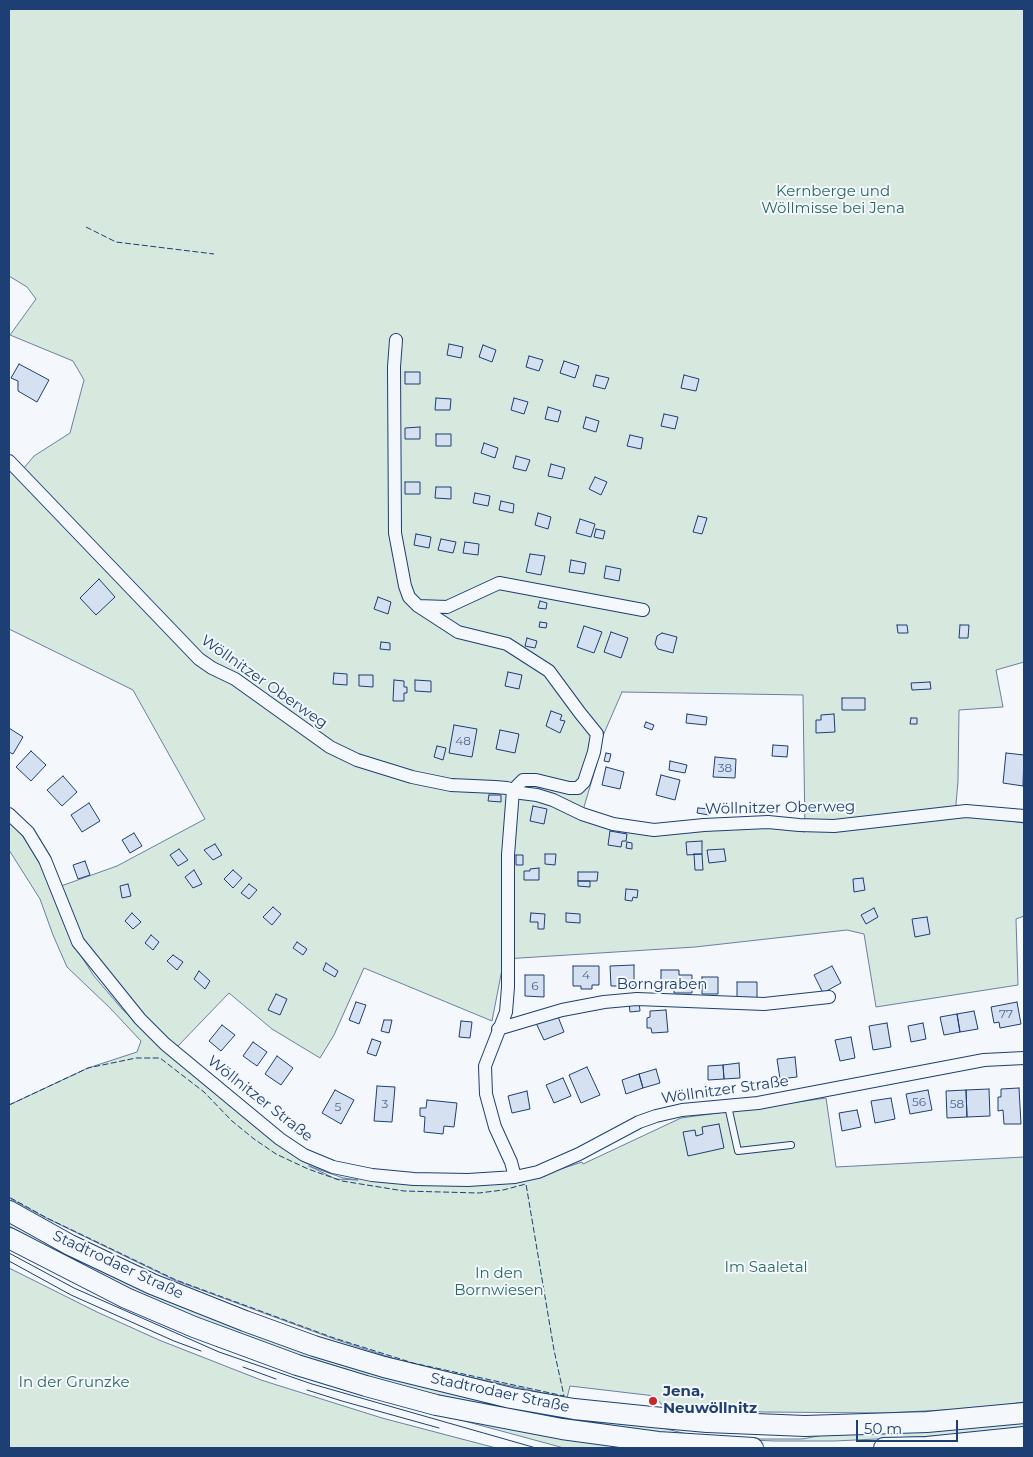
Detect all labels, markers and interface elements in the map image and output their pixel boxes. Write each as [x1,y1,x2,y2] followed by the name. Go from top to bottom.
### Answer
[761,183,905,218] park label: Kernberge und Wöllmisse bei Jena
[197,632,331,732] street label: Wöllnitzer Oberweg
[455,734,471,748] house number: 48
[718,761,732,775] house number: 38
[705,798,855,818] street label: Wöllnitzer Oberweg
[582,968,590,982] house number: 4
[617,976,707,994] street label: Borngraben
[531,979,539,993] house number: 6
[999,1007,1013,1021] house number: 77
[204,1052,316,1146] street label: Wöllnitzer Straße
[660,1072,790,1108] street label: Wöllnitzer Straße
[912,1095,926,1109] house number: 56
[382,1097,388,1111] house number: 3
[950,1097,964,1111] house number: 58
[335,1100,341,1114] house number: 5
[50,1227,186,1303] street label: Stadtrodaer Straße
[724,1259,808,1277] park label: Im Saaletal
[454,1265,544,1300] park label: In den Bornwiesen
[429,1369,571,1417] street label: Stadtrodaer Straße
[19,1374,129,1392] park label: In der Grunzke
[663,1383,757,1418] place label: Jena, Neuwöllnitz
[647,1395,659,1407] marker: Jena, Neuwöllnitz
[858,1410,960,1442] scale bar
[864,1419,902,1438] text: 50 m

